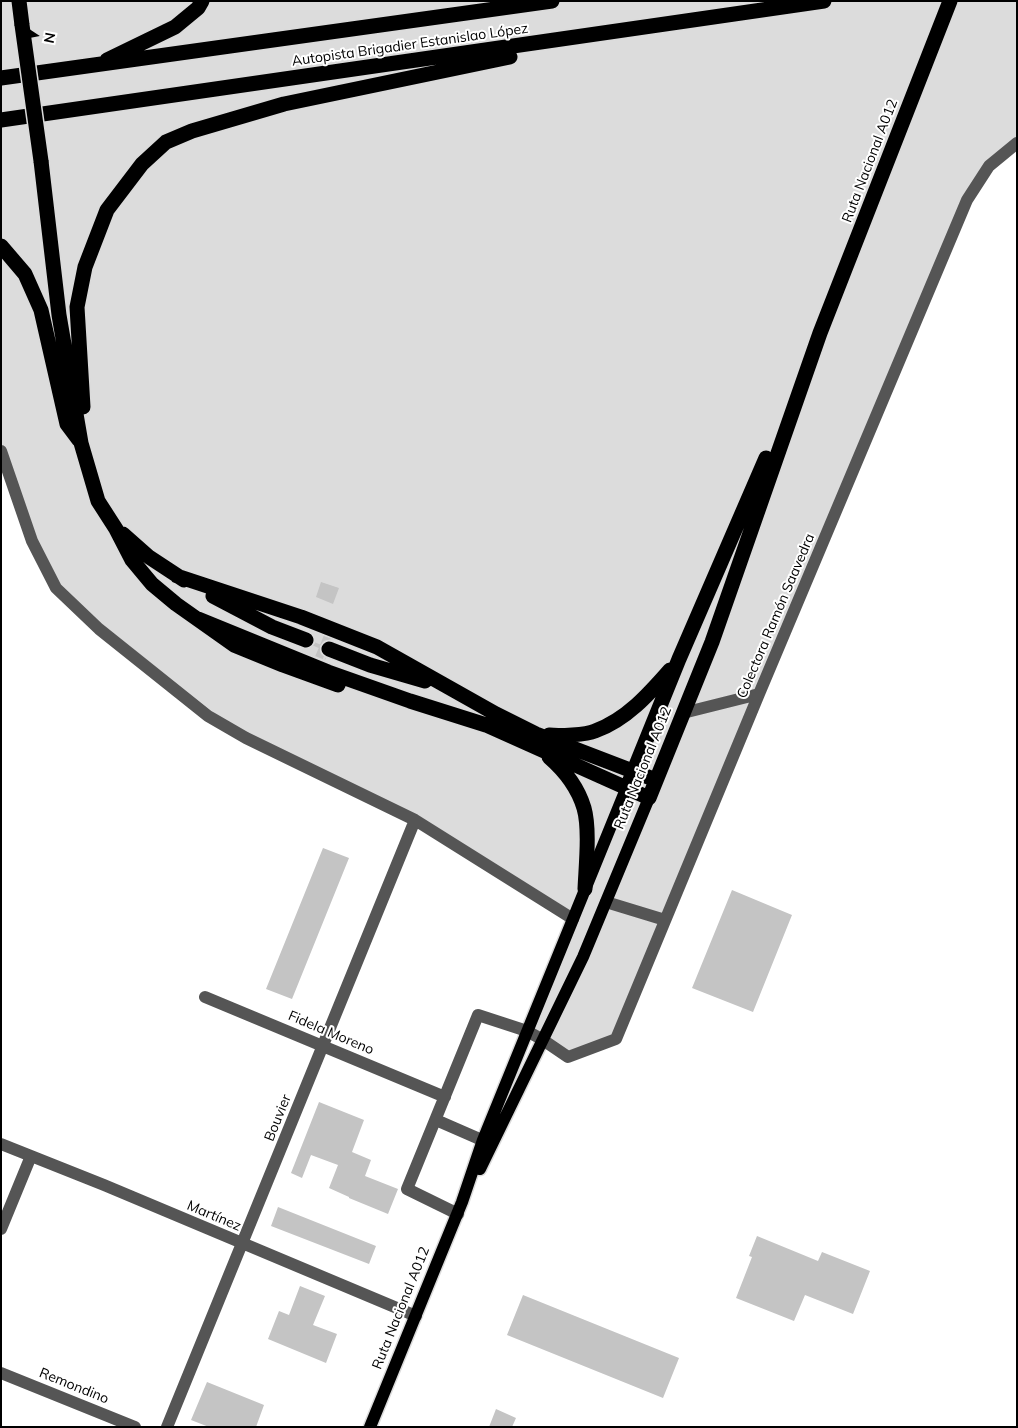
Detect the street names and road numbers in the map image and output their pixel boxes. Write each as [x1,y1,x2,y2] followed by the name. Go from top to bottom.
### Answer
[291,20,529,70] street label: Autopista Brigadier Estanislao López
[839,97,901,225] street label: Ruta Nacional A012
[734,531,818,701] street label: Colectora Ramón Saavedra
[611,704,675,832] street label: Ruta Nacional A012
[286,1007,376,1059] street label: Fidela Moreno
[261,1092,295,1144] street label: Bouvier
[184,1197,244,1235] street label: Martínez
[369,1244,433,1372] street label: Ruta Nacional A012
[37,1364,111,1408] street label: Remondino

